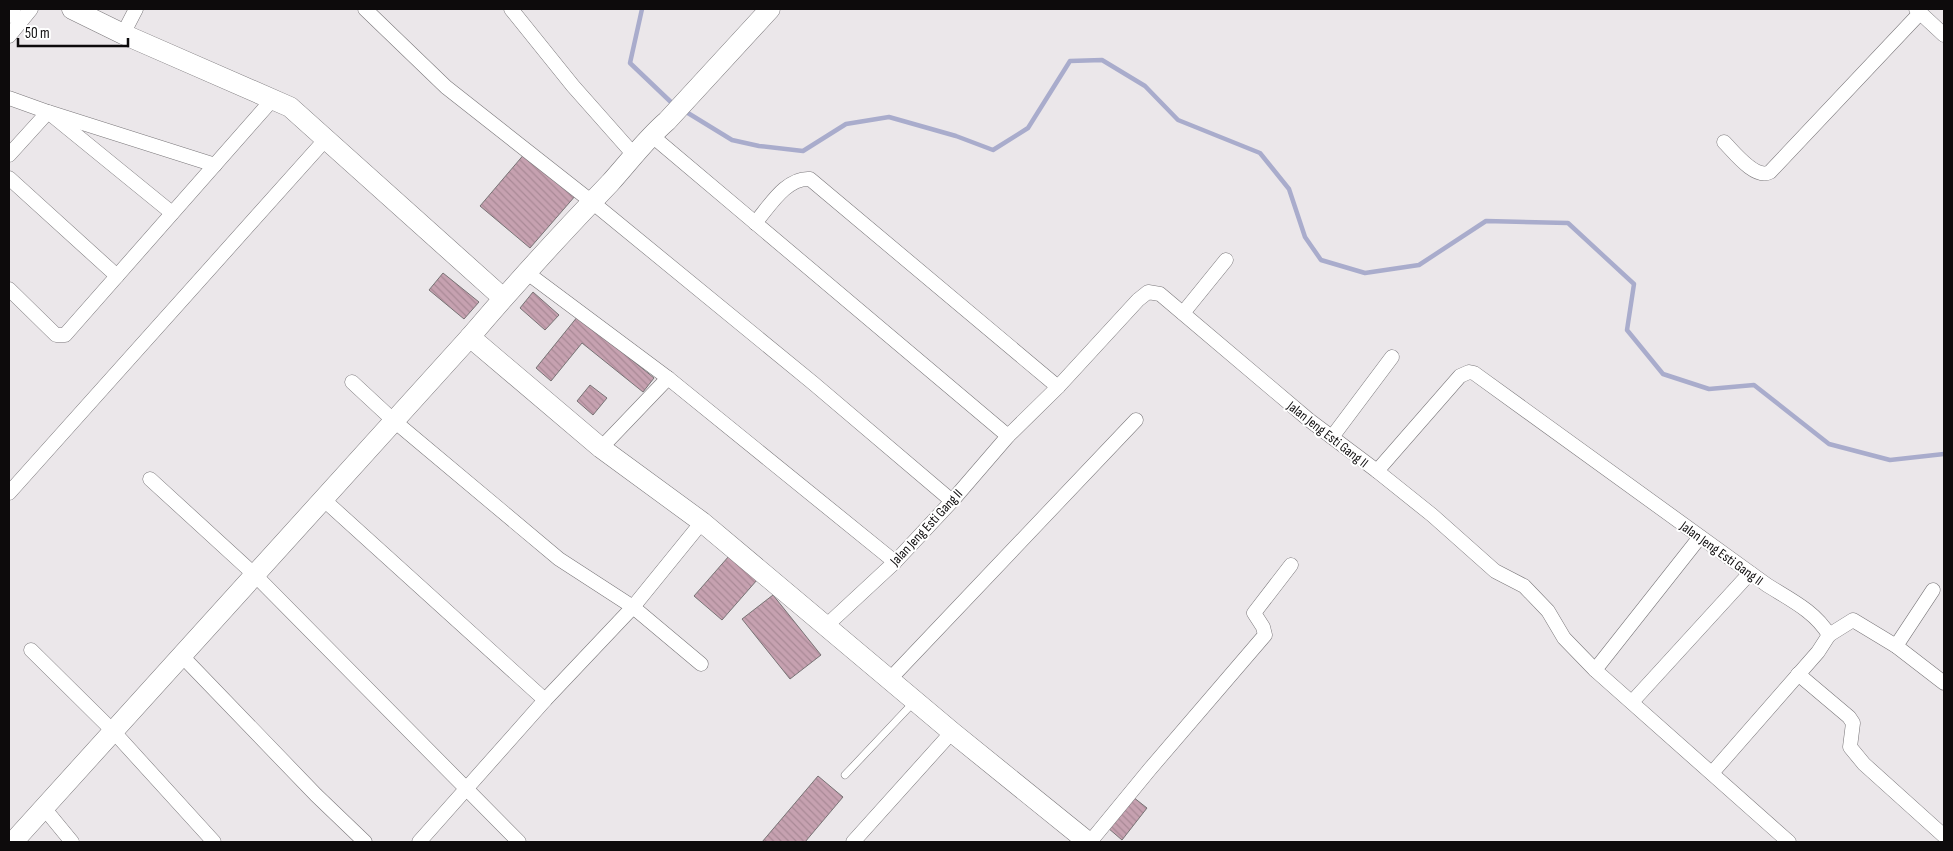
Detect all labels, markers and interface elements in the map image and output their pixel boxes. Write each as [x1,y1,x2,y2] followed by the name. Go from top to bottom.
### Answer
[18,15,128,47] scale bar
[25,24,50,43] text: 50 m
[1283,397,1372,471] street label: Jalan Jeng Esti Gang II
[886,486,966,570] street label: Jalan Jeng Esti Gang II
[1676,517,1767,589] street label: Jalan Jeng Esti Gang II

